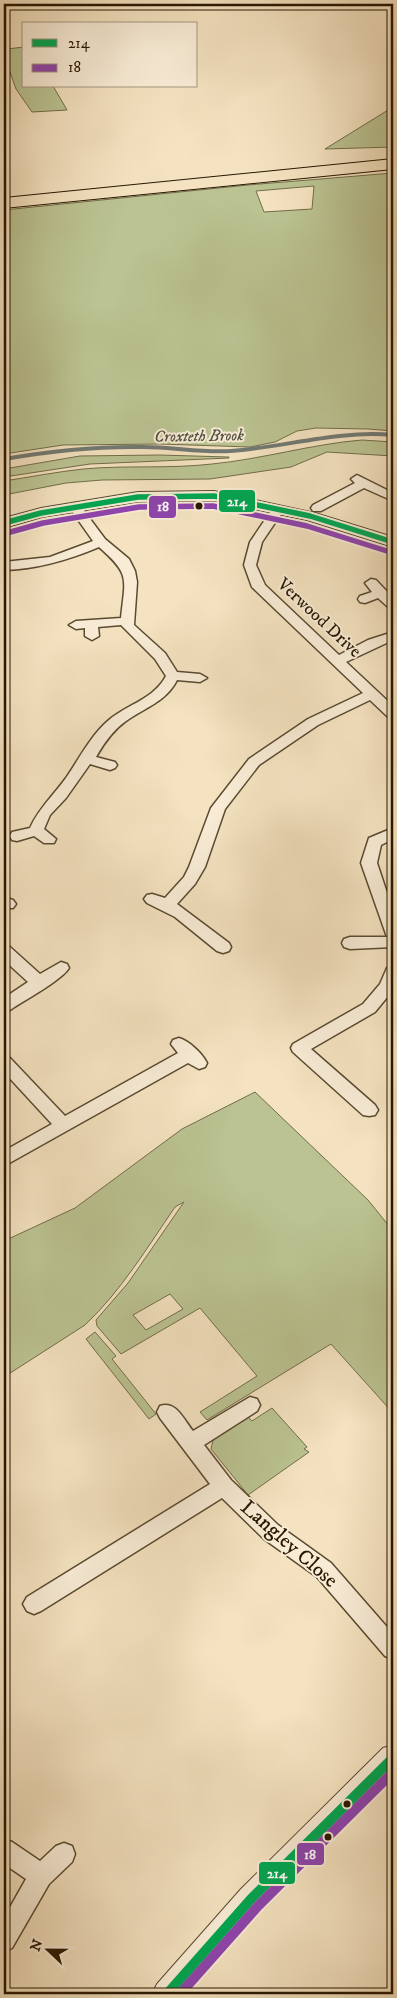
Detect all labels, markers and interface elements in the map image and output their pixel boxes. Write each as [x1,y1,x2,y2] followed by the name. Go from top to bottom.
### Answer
[22,22,198,88] legend
[68,34,90,53] text: 214
[68,58,81,77] text: 18
[154,425,244,447] water label: Croxteth Brook
[218,489,256,513] line badge: 214
[227,493,248,511] text: 214
[148,495,177,519] line badge: 18
[157,498,169,516] text: 18
[194,501,204,511] unlabelled marker
[272,573,366,662] street label: Verwood Drive
[235,1495,343,1594] street label: Langley Close
[342,1799,352,1809] unlabelled marker
[323,1832,333,1842] unlabelled marker
[296,1842,325,1866] line badge: 18
[304,1846,316,1864] text: 18
[258,1861,296,1885] line badge: 214
[267,1865,288,1883] text: 214
[22,1926,72,1976] north arrow
[26,1936,48,1954] text: N

